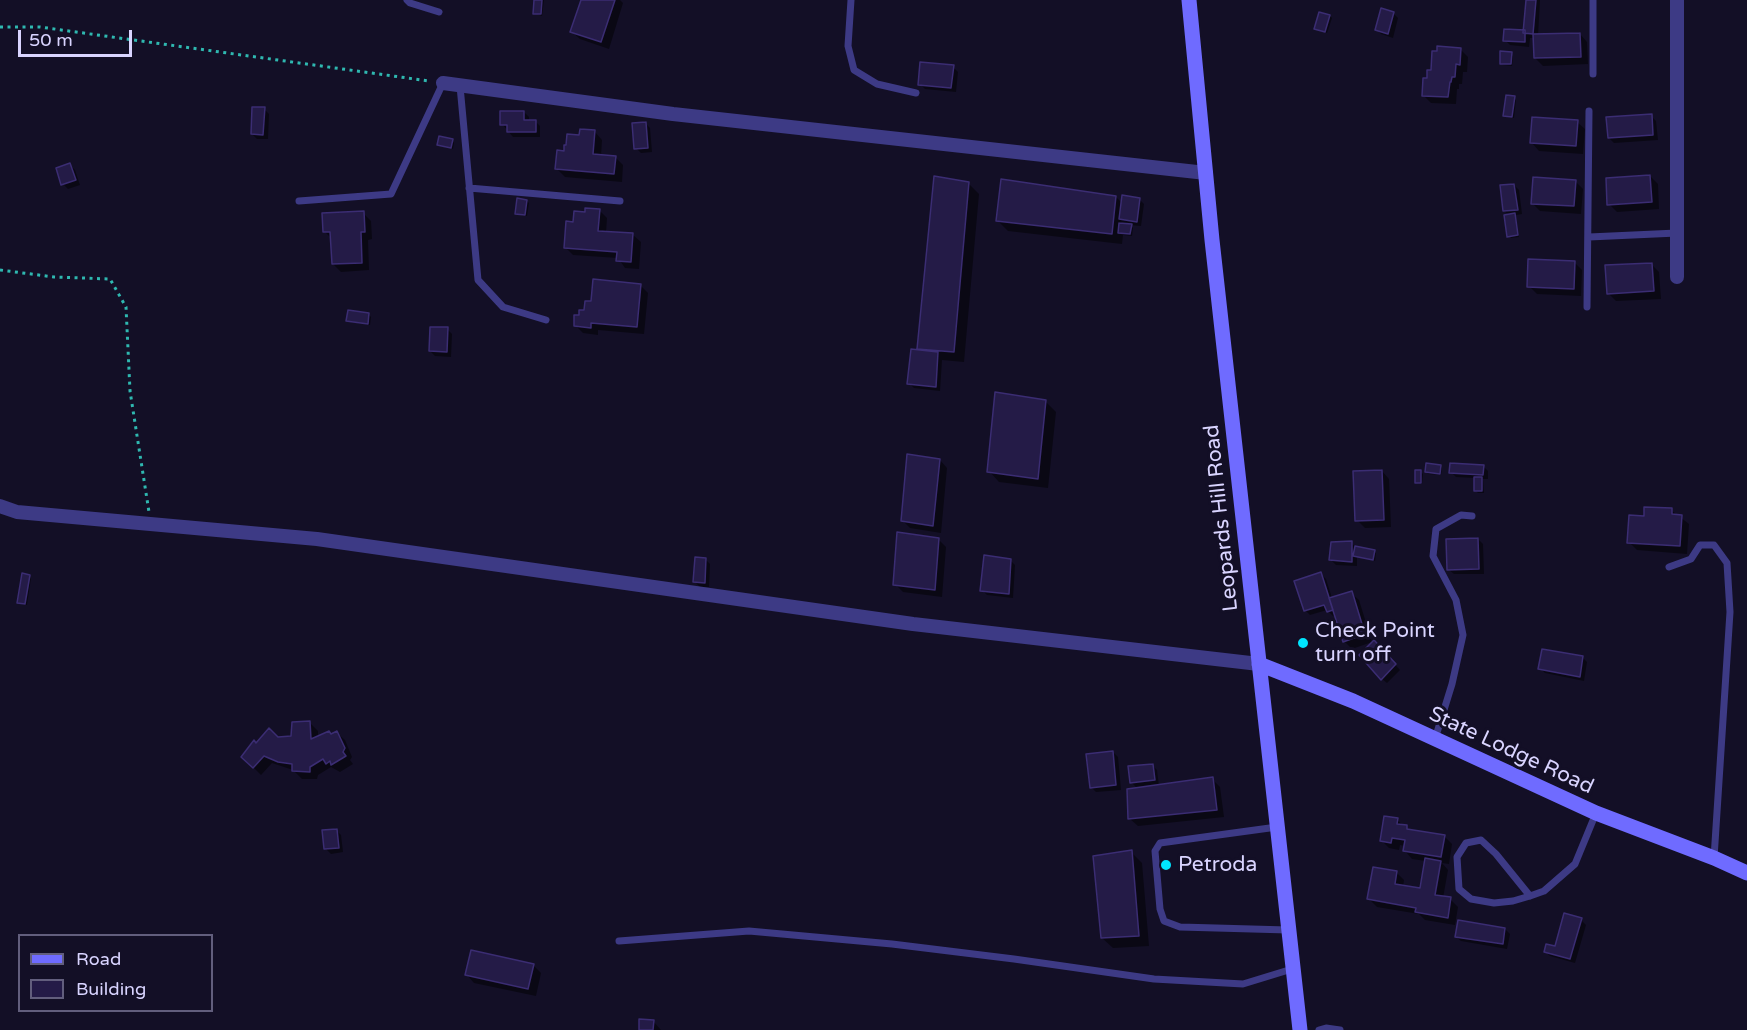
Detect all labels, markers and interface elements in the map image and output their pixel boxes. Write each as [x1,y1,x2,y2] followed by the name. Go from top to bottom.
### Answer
[21,18,135,56] scale bar
[29,29,73,51] text: 50 m
[1200,423,1244,613] street label: Leopards Hill Road
[1315,618,1435,668] place label: Check Point turn off
[1296,636,1310,650] marker: Check Point turn off
[1425,702,1597,800] street label: State Lodge Road
[1178,852,1257,878] place label: Petroda
[1159,858,1173,872] marker: Petroda
[18,934,213,1012] legend
[76,948,121,970] text: Road
[76,978,146,1000] text: Building

